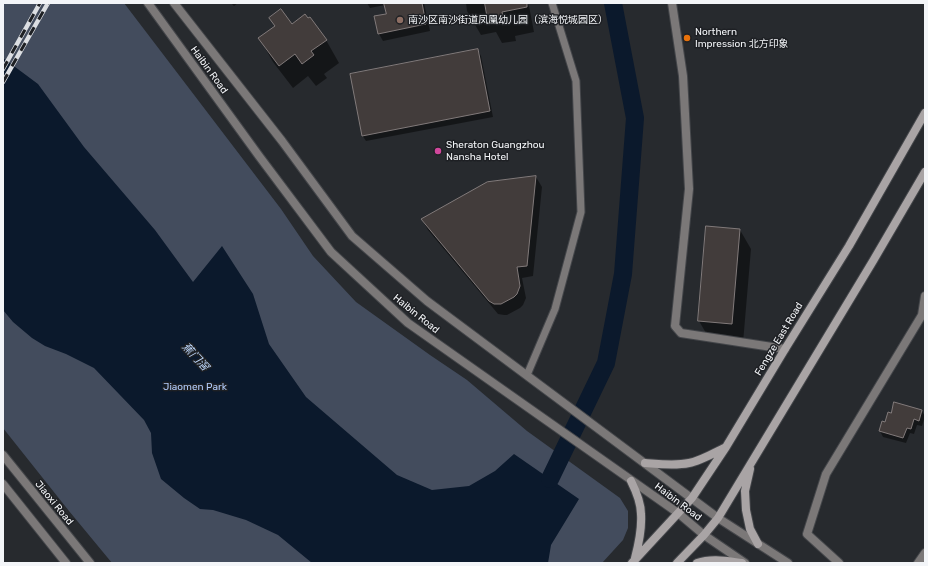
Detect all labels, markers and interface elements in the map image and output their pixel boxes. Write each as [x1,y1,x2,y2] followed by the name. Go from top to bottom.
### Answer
[408,14,608,26] place label: 南沙区南沙街道凤凰幼儿园（滨海悦城园区）
[395,15,405,25] marker: 南沙区南沙街道凤凰幼儿园（滨海悦城园区）
[695,26,789,50] place label: Northern Impression 北方印象
[682,33,692,43] marker: Northern Impression 北方印象
[188,44,230,96] street label: Haibin Road
[446,139,545,162] place label: Sheraton Guangzhou Nansha Hotel
[433,146,443,156] marker: Sheraton Guangzhou Nansha Hotel
[391,292,441,336] street label: Haibin Road
[752,300,806,378] street label: Fengze East Road
[179,340,211,374] water label: 蕉门滘
[163,381,227,393] park label: Jiaomen Park
[32,478,76,528] street label: Jiaoxi Road
[652,480,704,524] street label: Haibin Road

